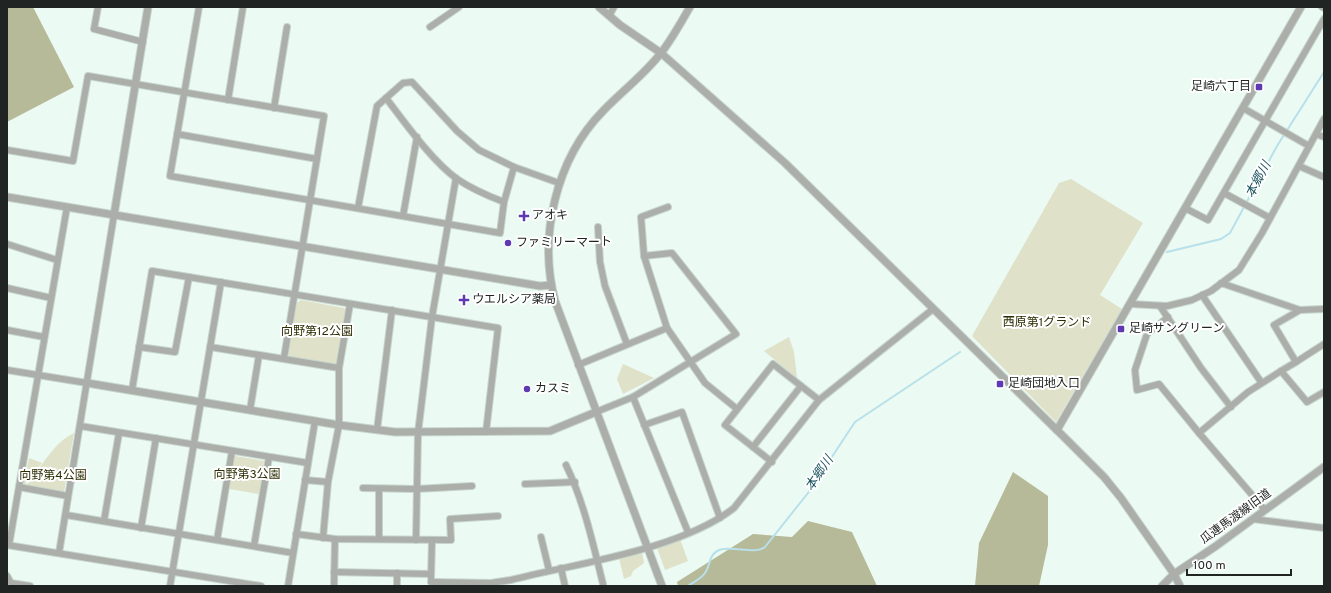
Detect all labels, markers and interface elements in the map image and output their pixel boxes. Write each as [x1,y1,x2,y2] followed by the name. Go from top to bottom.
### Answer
[1191,79,1251,95] place label: 足崎六丁目
[1254,82,1264,92] marker: 足崎六丁目
[1243,157,1276,201] water label: 本郷川
[532,208,568,224] place label: アオキ
[519,211,529,221] marker: アオキ
[516,235,612,251] place label: ファミリーマート
[503,238,513,248] marker: ファミリーマート
[472,292,556,308] place label: ウエルシア薬局
[459,295,469,305] marker: ウエルシア薬局
[1003,315,1091,331] park label: 西原第1グランド
[1129,321,1224,337] place label: 足崎サングリーン
[281,324,353,340] park label: 向野第12公園
[1116,324,1126,334] marker: 足崎サングリーン
[1008,376,1080,392] place label: 足崎団地入口
[995,379,1005,389] marker: 足崎団地入口
[535,381,571,397] place label: カスミ
[522,384,532,394] marker: カスミ
[802,452,839,495] water label: 本郷川
[213,467,281,483] park label: 向野第3公園
[19,468,87,484] park label: 向野第4公園
[1197,486,1275,548] street label: 瓜連馬渡線旧道
[1187,551,1291,577] scale bar
[1193,558,1226,574] text: 100 m

